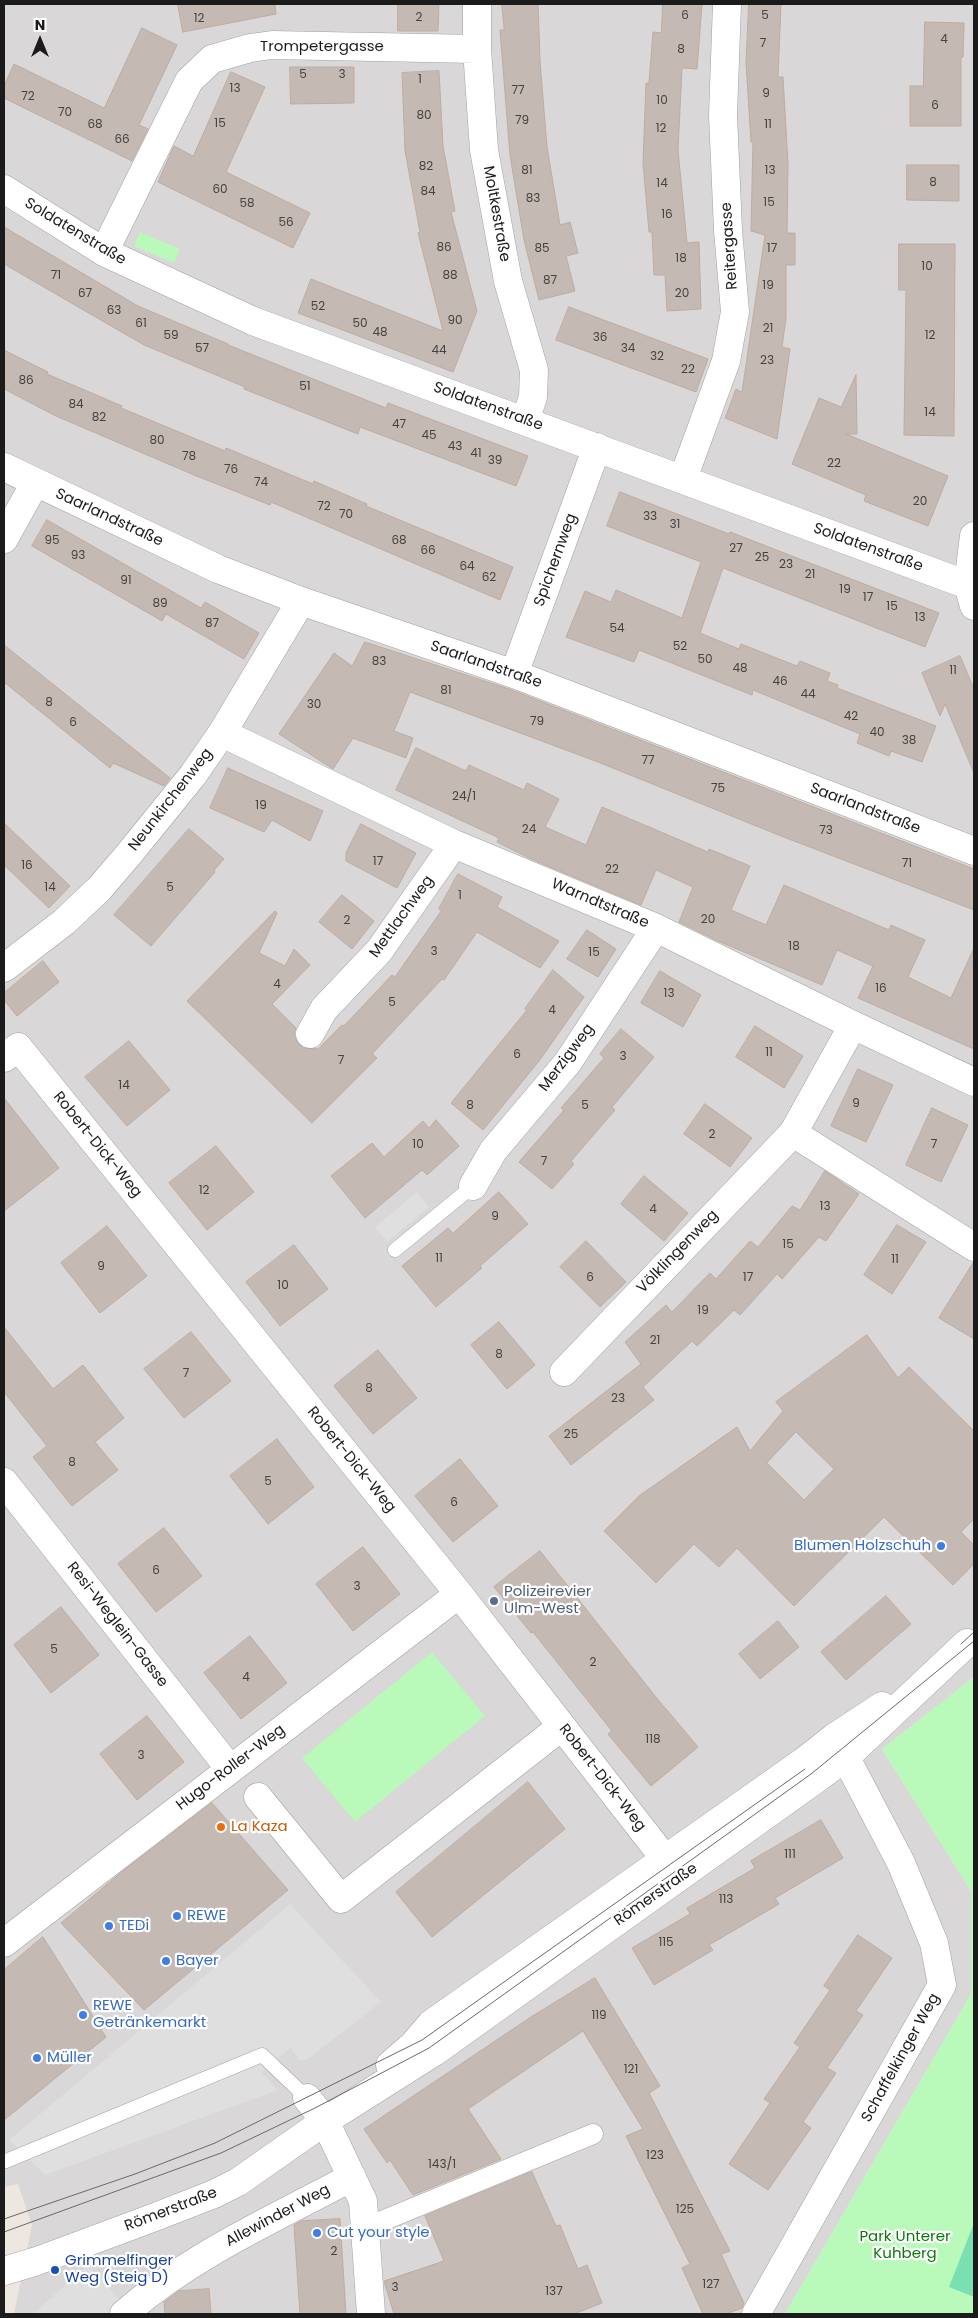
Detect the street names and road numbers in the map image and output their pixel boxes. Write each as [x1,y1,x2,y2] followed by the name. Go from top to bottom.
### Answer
[260,38,384,56] street label: Trompetergasse
[479,165,513,263] street label: Moltkestraße
[21,195,129,269] street label: Soldatenstraße
[718,202,742,290] street label: Reitergasse
[431,379,545,435] street label: Soldatenstraße
[52,485,166,551] street label: Saarlandstraße
[531,511,581,609] street label: Spichernweg
[811,520,925,576] street label: Soldatenstraße
[428,637,544,693] street label: Saarlandstraße
[125,745,217,855] street label: Neunkirchenweg
[807,780,923,838] street label: Saarlandstraße
[366,872,438,962] street label: Mettlachweg
[549,875,651,933] street label: Warndtstraße
[536,1021,598,1095] street label: Merzigweg
[49,1088,145,1202] street label: Robert-Dick-Weg
[634,1207,722,1297] street label: Völklingenweg
[303,1403,399,1517] street label: Robert-Dick-Weg
[63,1559,171,1691] street label: Resi-Weglein-Gasse
[173,1721,289,1815] street label: Hugo-Roller-Weg
[555,1721,649,1835] street label: Robert-Dick-Weg
[611,1860,701,1930] street label: Römerstraße
[858,1990,944,2126] street label: Schaffelkinger Weg
[223,2181,333,2251] street label: Allewinder Weg
[122,2184,220,2236] street label: Römerstraße

